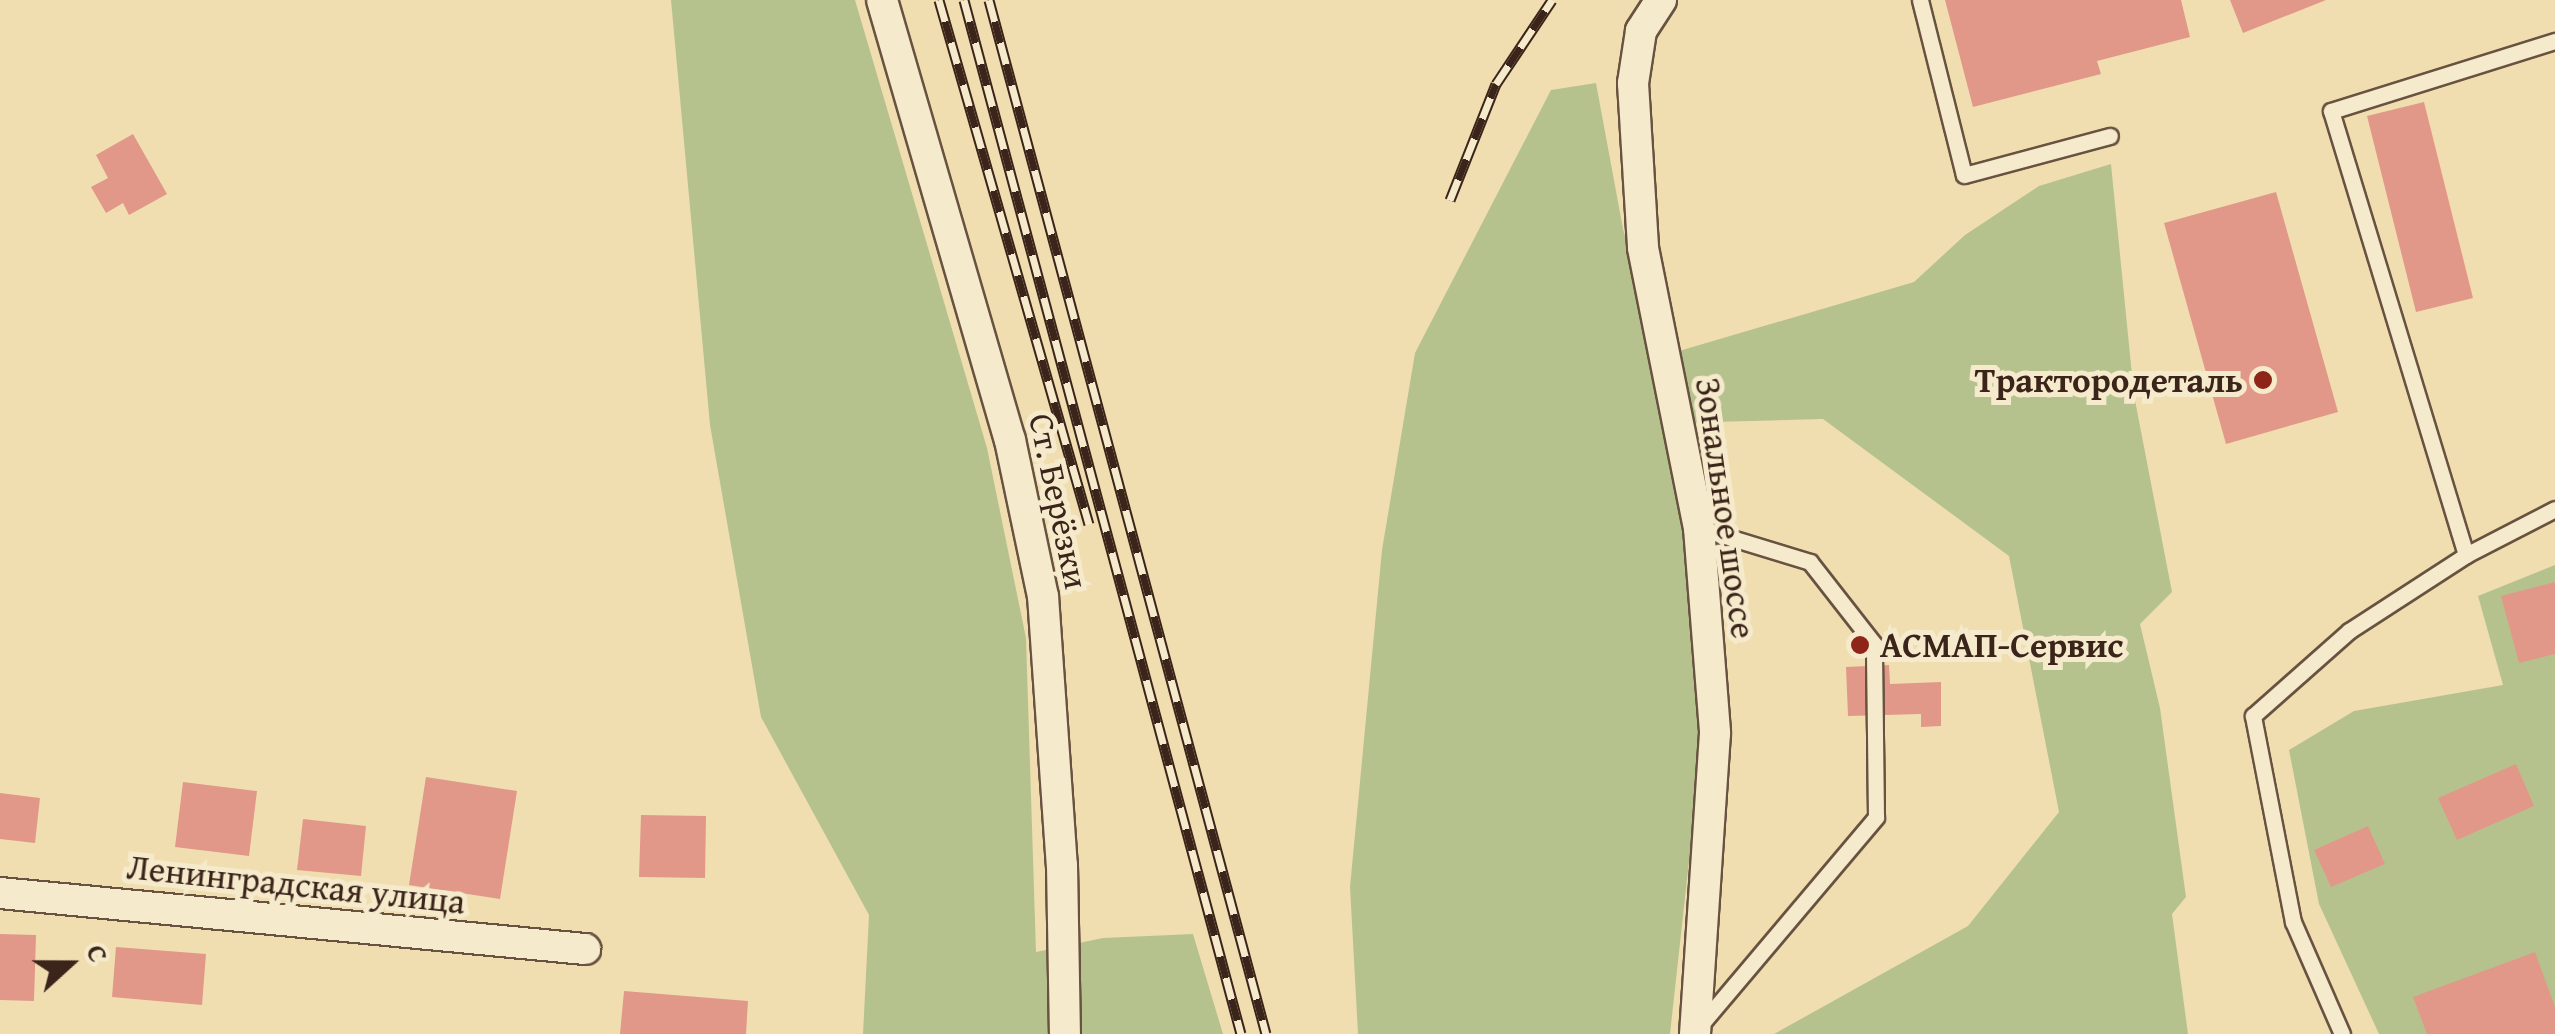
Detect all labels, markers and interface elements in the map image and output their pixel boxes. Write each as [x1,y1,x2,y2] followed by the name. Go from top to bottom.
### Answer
[1975,359,2243,401] place label: Трактородеталь
[2252,369,2274,391] marker: Трактородеталь
[1687,375,1765,641] street label: Зональное шоссе
[1020,410,1098,592] street label: Ст. Берёзки
[1880,624,2124,666] place label: АСМАП-Сервис
[1849,634,1871,656] marker: АСМАП-Сервис
[125,845,467,923] street label: Ленинградская улица
[20,914,120,1014] north arrow
[76,938,120,968] text: С

